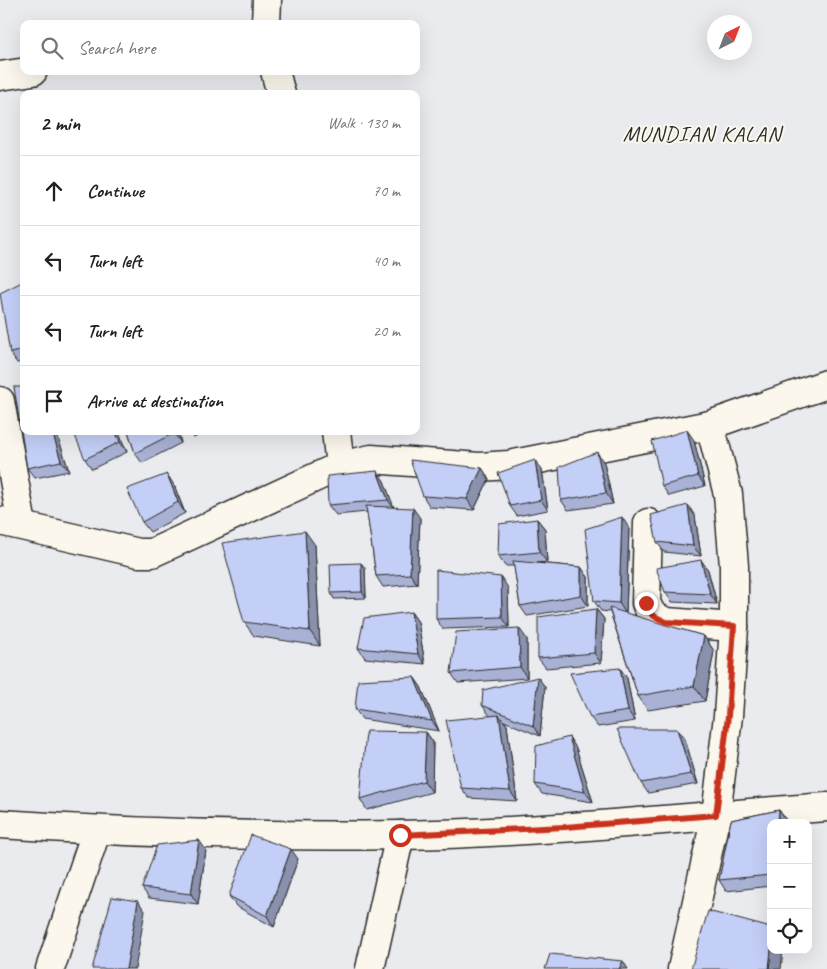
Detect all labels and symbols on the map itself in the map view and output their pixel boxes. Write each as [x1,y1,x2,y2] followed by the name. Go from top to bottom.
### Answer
[707,15,752,60] north arrow
[623,120,784,148] district label: MUNDIAN KALAN
[635,592,658,615] route end
[389,824,412,847] route start

